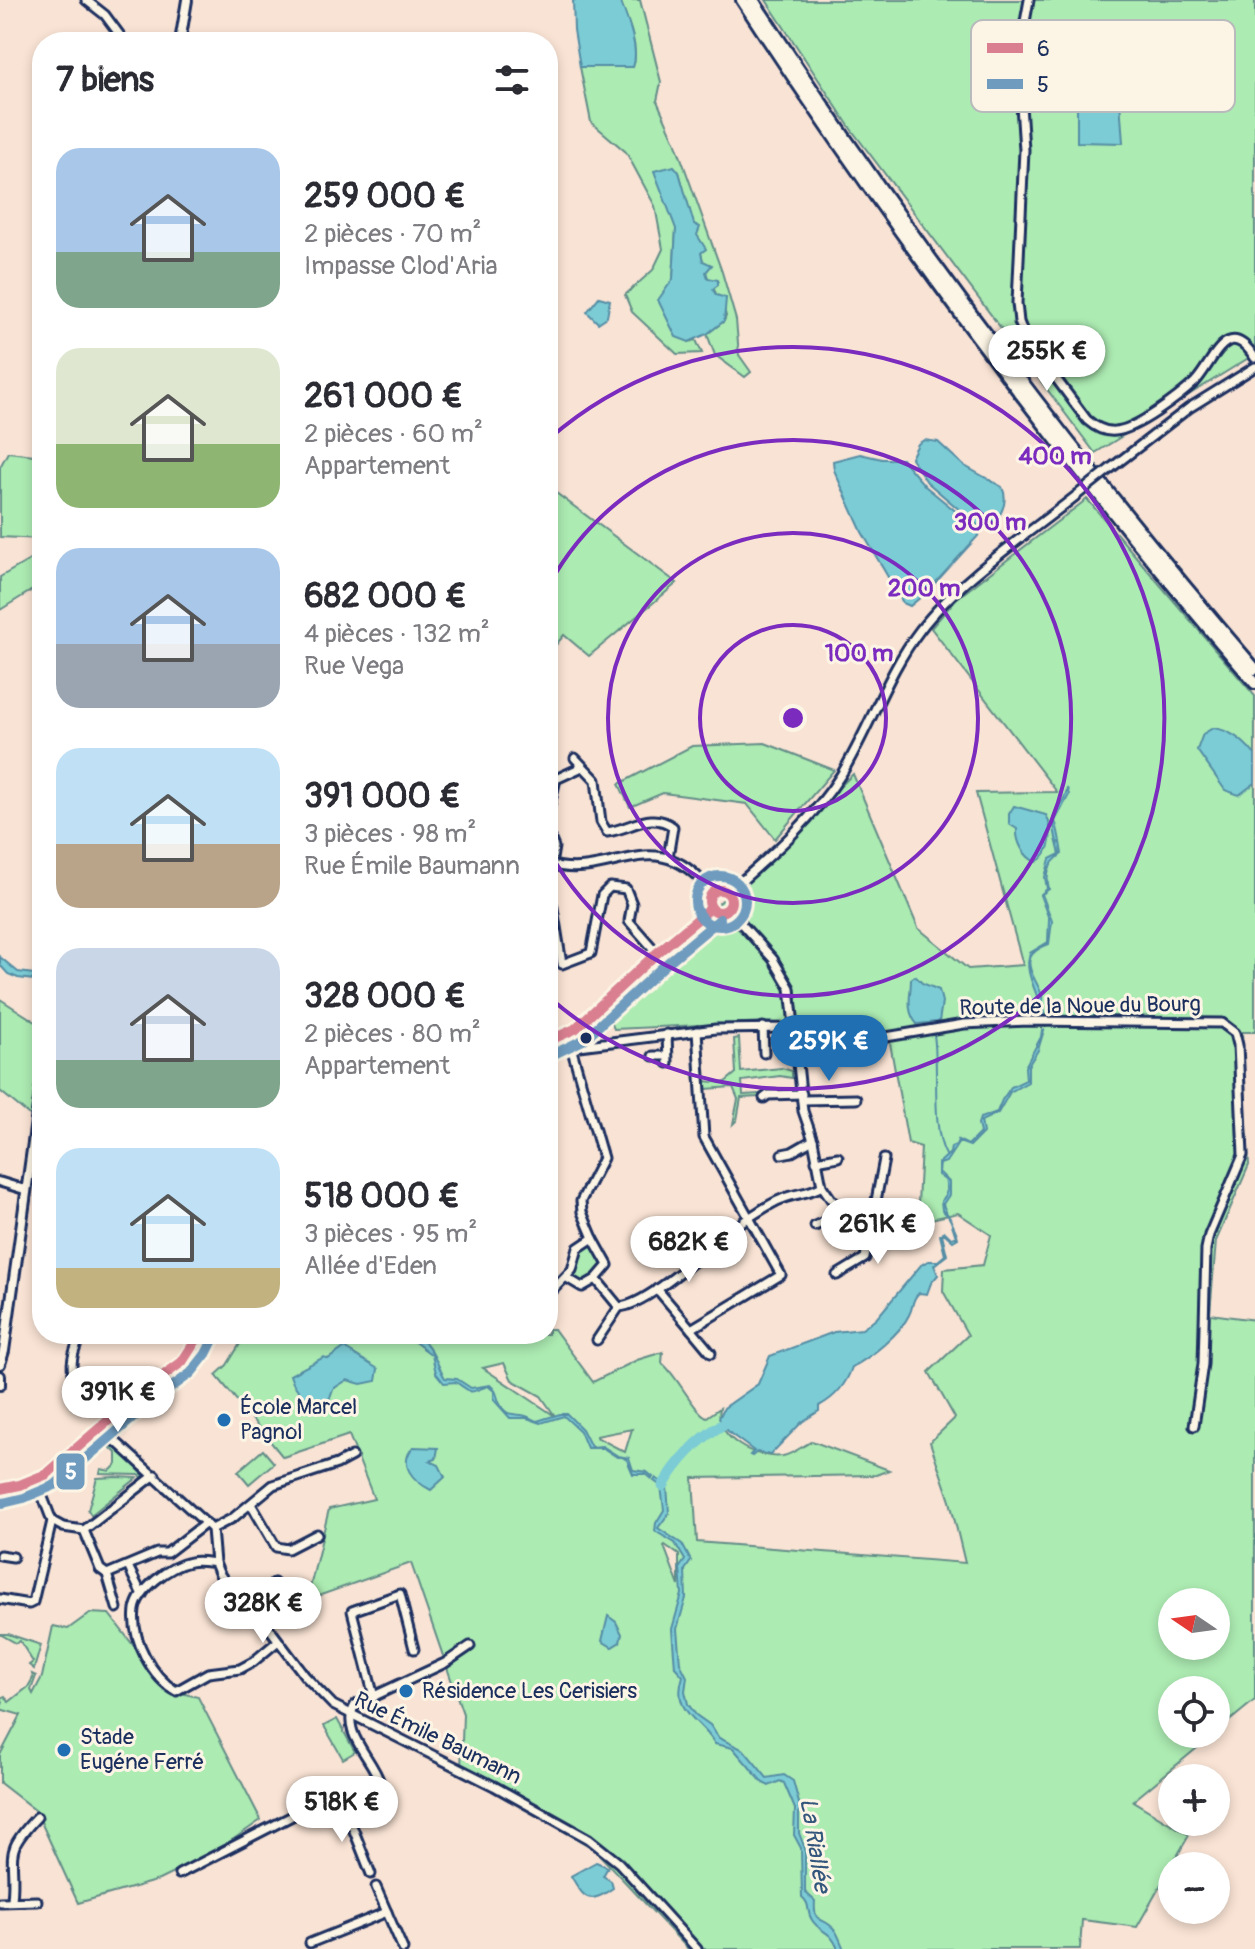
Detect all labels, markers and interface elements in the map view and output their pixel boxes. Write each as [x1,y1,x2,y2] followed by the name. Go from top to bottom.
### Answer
[971,20,1235,112] legend
[1037,35,1050,63] text: 6
[490,58,534,102] icon: filters
[56,59,154,102] text: 7 biens
[1037,71,1049,99] text: 5
[304,175,466,218] text: 259 000 €
[120,180,216,276] icon: home
[304,218,481,250] text: 2 pièces · 70 m²
[304,250,497,282] text: Impasse Clod'Aria
[982,325,1112,393] pin: 255K €
[1006,335,1088,367] text: 255K €
[304,375,463,418] text: 261 000 €
[120,380,216,476] icon: home
[304,418,483,450] text: 2 pièces · 60 m²
[1018,442,1092,471] text: 400 m
[304,450,450,482] text: Appartement
[954,508,1026,537] text: 300 m
[888,574,960,603] text: 200 m
[304,575,467,618] text: 682 000 €
[120,580,216,676] icon: home
[304,618,490,650] text: 4 pièces · 132 m²
[825,639,893,668] text: 100 m
[304,650,404,682] text: Rue Vega
[779,704,807,732] centre of rings
[304,775,461,818] text: 391 000 €
[120,780,216,876] icon: home
[304,818,476,850] text: 3 pièces · 98 m²
[304,850,520,882] text: Rue Émile Baumann
[304,975,466,1018] text: 328 000 €
[120,980,216,1076] icon: home
[959,990,1201,1022] street label: Route de la Noue du Bourg
[764,1015,894,1083] pin: 259K €
[304,1018,481,1050] text: 2 pièces · 80 m²
[789,1025,869,1057] text: 259K €
[578,1030,594,1046] unlabelled marker
[304,1050,450,1082] text: Appartement
[304,1175,460,1218] text: 518 000 €
[120,1180,216,1276] icon: home
[813,1198,943,1266] pin: 261K €
[839,1208,917,1240] text: 261K €
[624,1216,754,1284] pin: 682K €
[304,1218,477,1250] text: 3 pièces · 95 m²
[648,1226,730,1258] text: 682K €
[304,1250,437,1282] text: Allée d'Eden
[53,1366,183,1434] pin: 391K €
[80,1376,156,1408] text: 391K €
[240,1393,357,1446] place label: École Marcel Pagnol
[215,1411,233,1429] marker: École Marcel Pagnol
[55,1452,86,1491] line badge: 5
[65,1458,77,1486] text: 5
[198,1577,328,1645] pin: 328K €
[223,1587,303,1619] text: 328K €
[1158,1588,1230,1660] north arrow
[1158,1588,1230,1924] map controls
[1158,1676,1230,1748] button: locate
[422,1677,637,1705] place label: Résidence Les Cerisiers
[397,1682,415,1700] marker: Résidence Les Cerisiers
[350,1685,526,1791] street label: Rue Émile Baumann
[80,1723,204,1776] place label: Stade Eugéne Ferré
[55,1741,73,1759] marker: Stade Eugéne Ferré
[1158,1764,1230,1836] button: +
[277,1776,407,1844] pin: 518K €
[304,1786,380,1818] text: 518K €
[793,1796,837,1896] water label: La Riallée
[1158,1852,1230,1924] button: −

